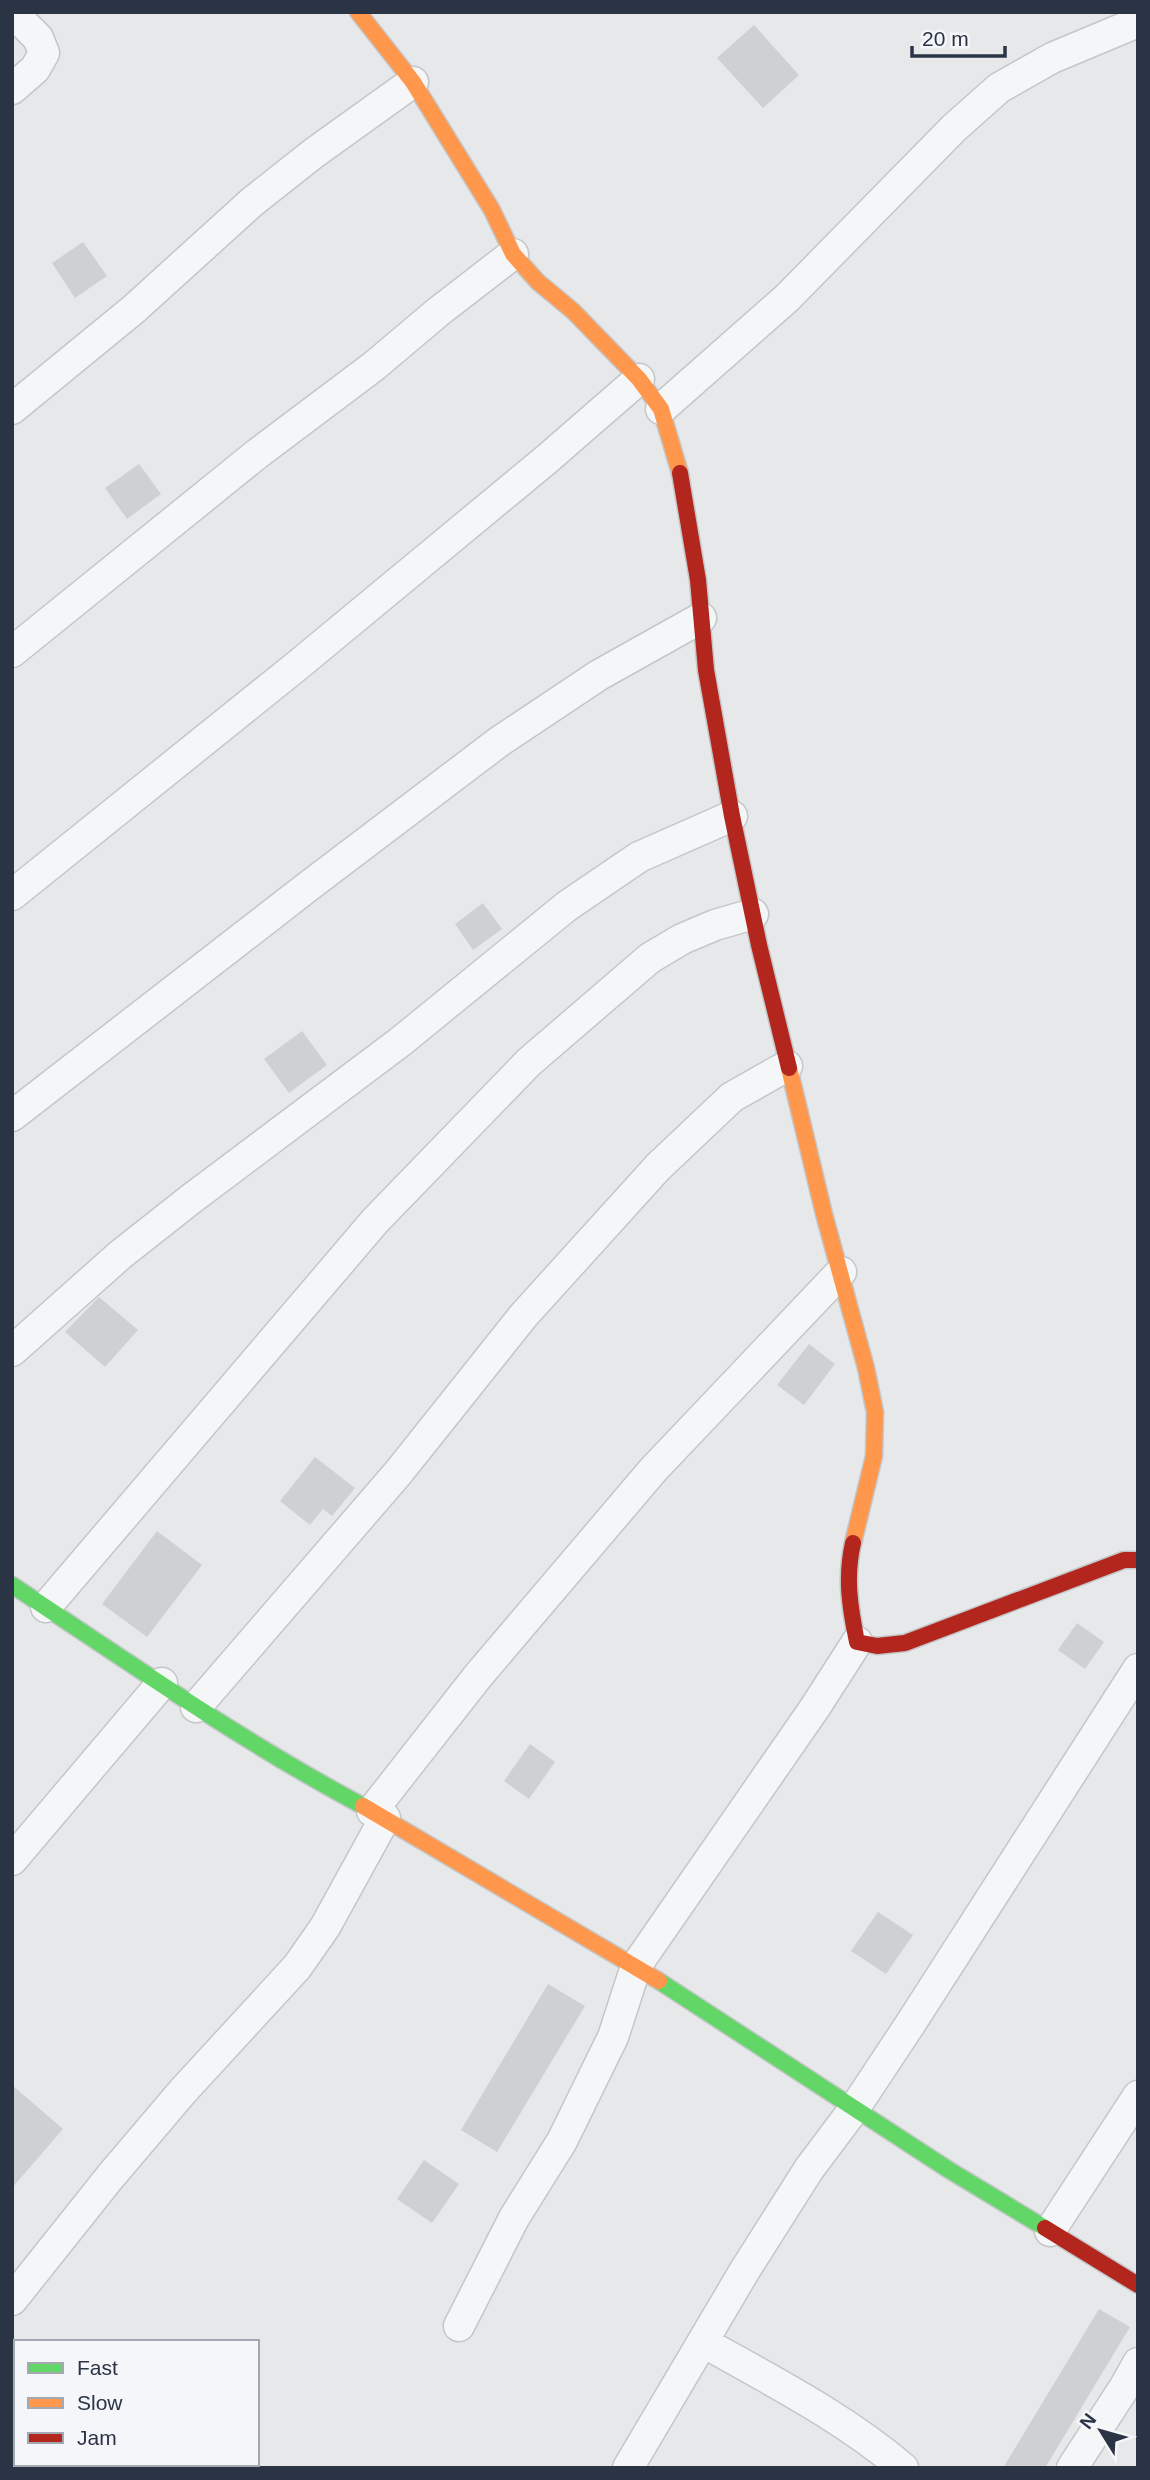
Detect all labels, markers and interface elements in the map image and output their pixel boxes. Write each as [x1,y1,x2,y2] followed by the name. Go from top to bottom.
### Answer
[912,14,1005,58] scale bar
[922,27,969,50] text: 20 m
[14,2340,259,2466] legend
[77,2356,118,2379] text: Fast
[77,2391,123,2414] text: Slow
[1066,2396,1136,2466] north arrow
[1075,2409,1100,2433] text: N
[77,2426,117,2449] text: Jam

